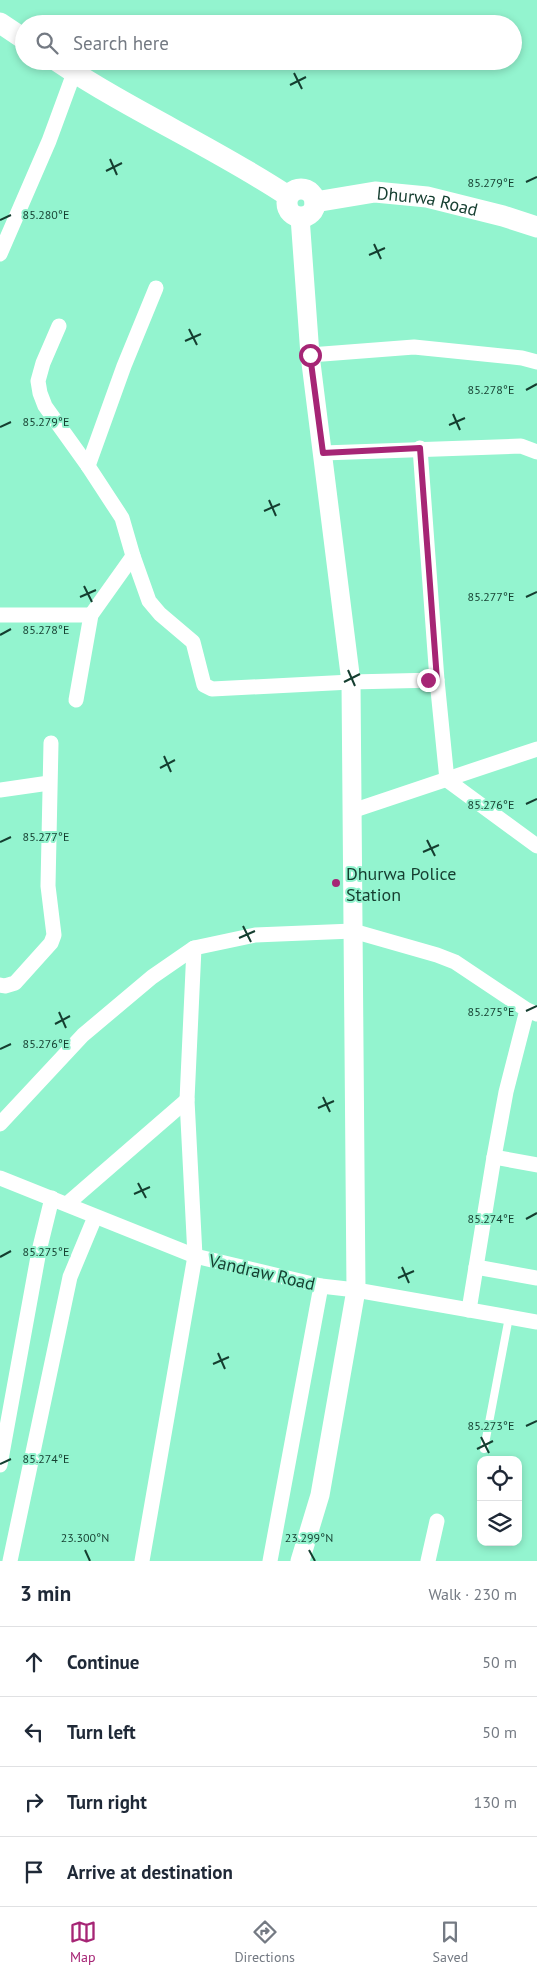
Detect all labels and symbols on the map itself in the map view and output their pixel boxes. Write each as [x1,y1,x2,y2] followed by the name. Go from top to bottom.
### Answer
[468,175,514,190] text: 85.279°E
[376,181,480,221] street label: Dhurwa Road
[23,207,69,222] text: 85.280°E
[299,344,322,367] route start
[468,382,514,397] text: 85.278°E
[23,414,69,429] text: 85.279°E
[468,589,514,604] text: 85.277°E
[23,622,69,637] text: 85.278°E
[417,669,440,692] route end
[468,797,514,812] text: 85.276°E
[23,829,69,844] text: 85.277°E
[346,862,456,906] place label: Dhurwa Police Station
[330,877,342,889] marker: Dhurwa Police Station
[468,1004,514,1019] text: 85.275°E
[23,1036,69,1051] text: 85.276°E
[468,1211,514,1226] text: 85.274°E
[23,1244,69,1259] text: 85.275°E
[206,1248,317,1295] street label: Vandraw Road
[468,1418,514,1433] text: 85.273°E
[23,1451,69,1466] text: 85.274°E
[61,1530,109,1545] text: 23.300°N
[285,1530,333,1545] text: 23.299°N

